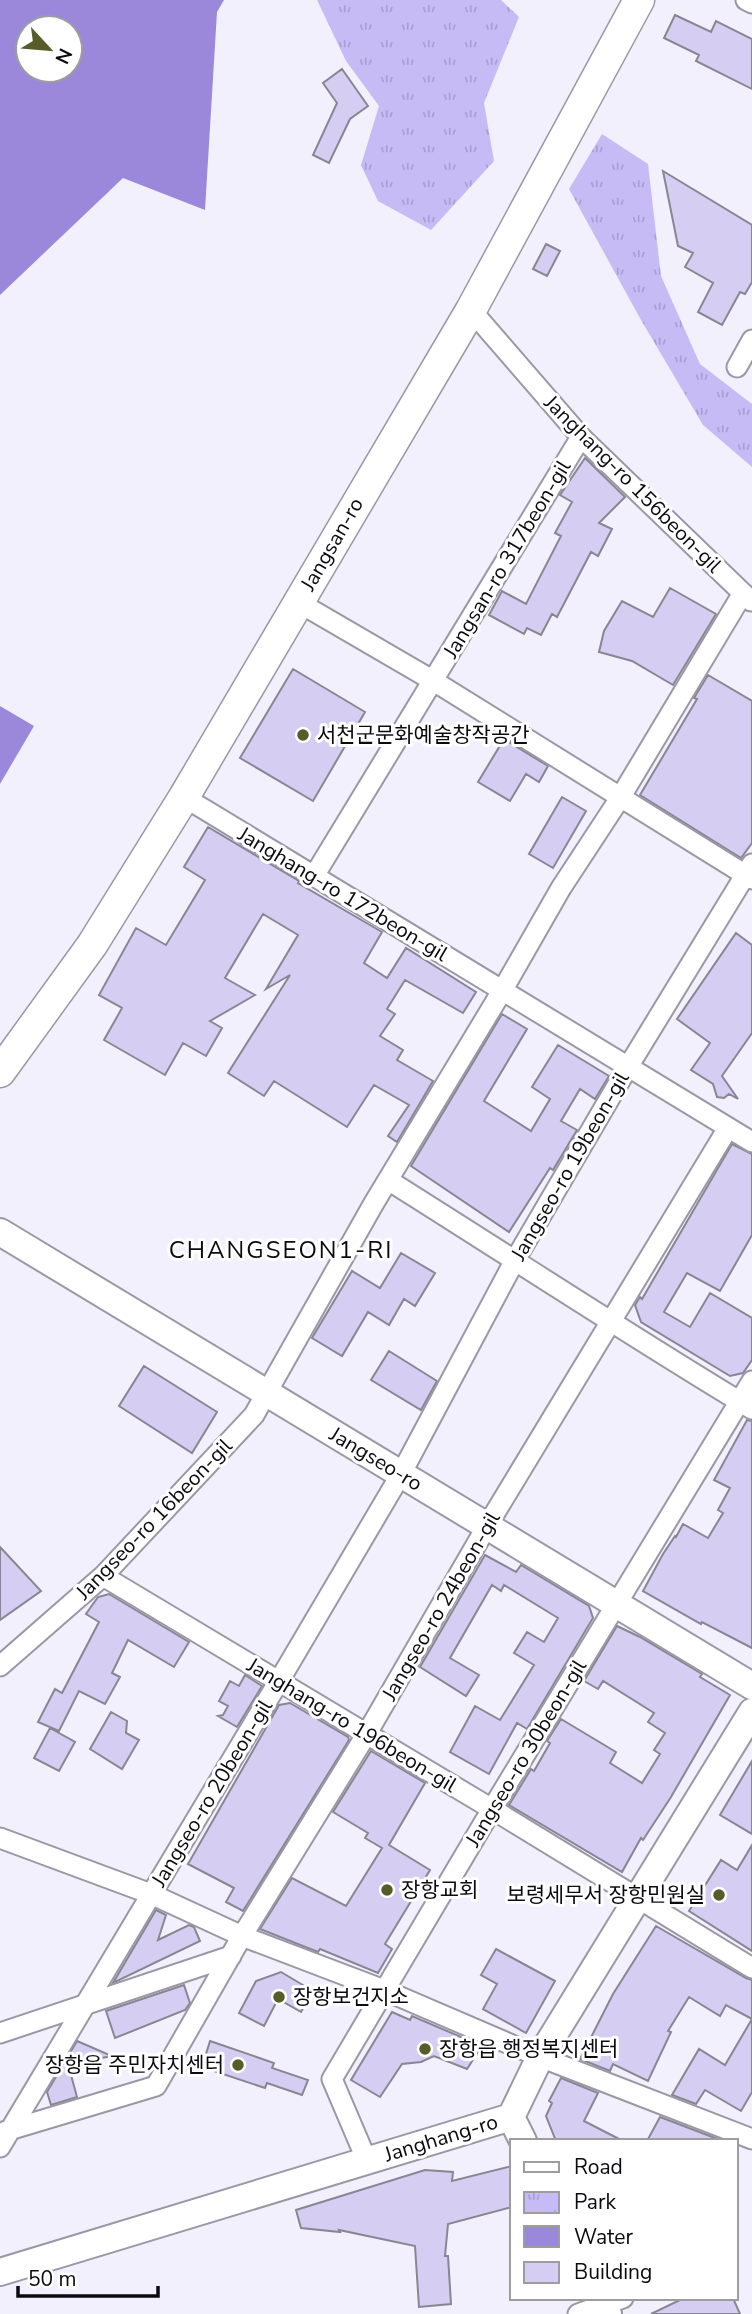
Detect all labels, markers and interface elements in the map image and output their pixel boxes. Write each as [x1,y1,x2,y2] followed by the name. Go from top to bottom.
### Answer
[14,14,84,84] north arrow
[49,44,78,68] text: N
[537,388,728,579] street label: Janghang-ro 156beon-gil
[436,454,578,664] street label: Jangsan-ro 317beon-gil
[294,492,370,597] street label: Jangsan-ro
[317,721,530,749] place label: 서천군문화예술창작공간
[295,727,311,743] marker: 서천군문화예술창작공간
[232,820,454,968] street label: Janghang-ro 172beon-gil
[504,1066,636,1266] street label: Jangseo-ro 19beon-gil
[169,1234,393,1266] district label: CHANGSEON1-RI
[324,1420,428,1498] street label: Jangseo-ro
[69,1432,239,1606] street label: Jangseo-ro 16beon-gil
[375,1506,507,1706] street label: Jangseo-ro 24beon-gil
[241,1651,463,1799] street label: Janghang-ro 196beon-gil
[458,1654,593,1853] street label: Jangseo-ro 30beon-gil
[144,1694,279,1893] street label: Jangseo-ro 20beon-gil
[401,1876,478,1904] place label: 장항교회
[506,1881,705,1909] place label: 보령세무서 장항민원실
[379,1882,395,1898] marker: 장항교회
[711,1887,727,1903] marker: 보령세무서 장항민원실
[293,1983,409,2011] place label: 장항보건지소
[271,1989,287,2005] marker: 장항보건지소
[439,2035,618,2063] place label: 장항읍 행정복지센터
[417,2041,433,2057] marker: 장항읍 행정복지센터
[45,2051,224,2079] place label: 장항읍 주민자치센터
[230,2057,246,2073] marker: 장항읍 주민자치센터
[380,2107,501,2169] street label: Janghang-ro
[510,2139,738,2300] legend
[574,2153,623,2181] text: Road
[574,2188,616,2216] text: Park
[574,2223,633,2251] text: Water
[18,2254,158,2298] scale bar
[574,2258,652,2286] text: Building
[28,2265,77,2293] text: 50 m

